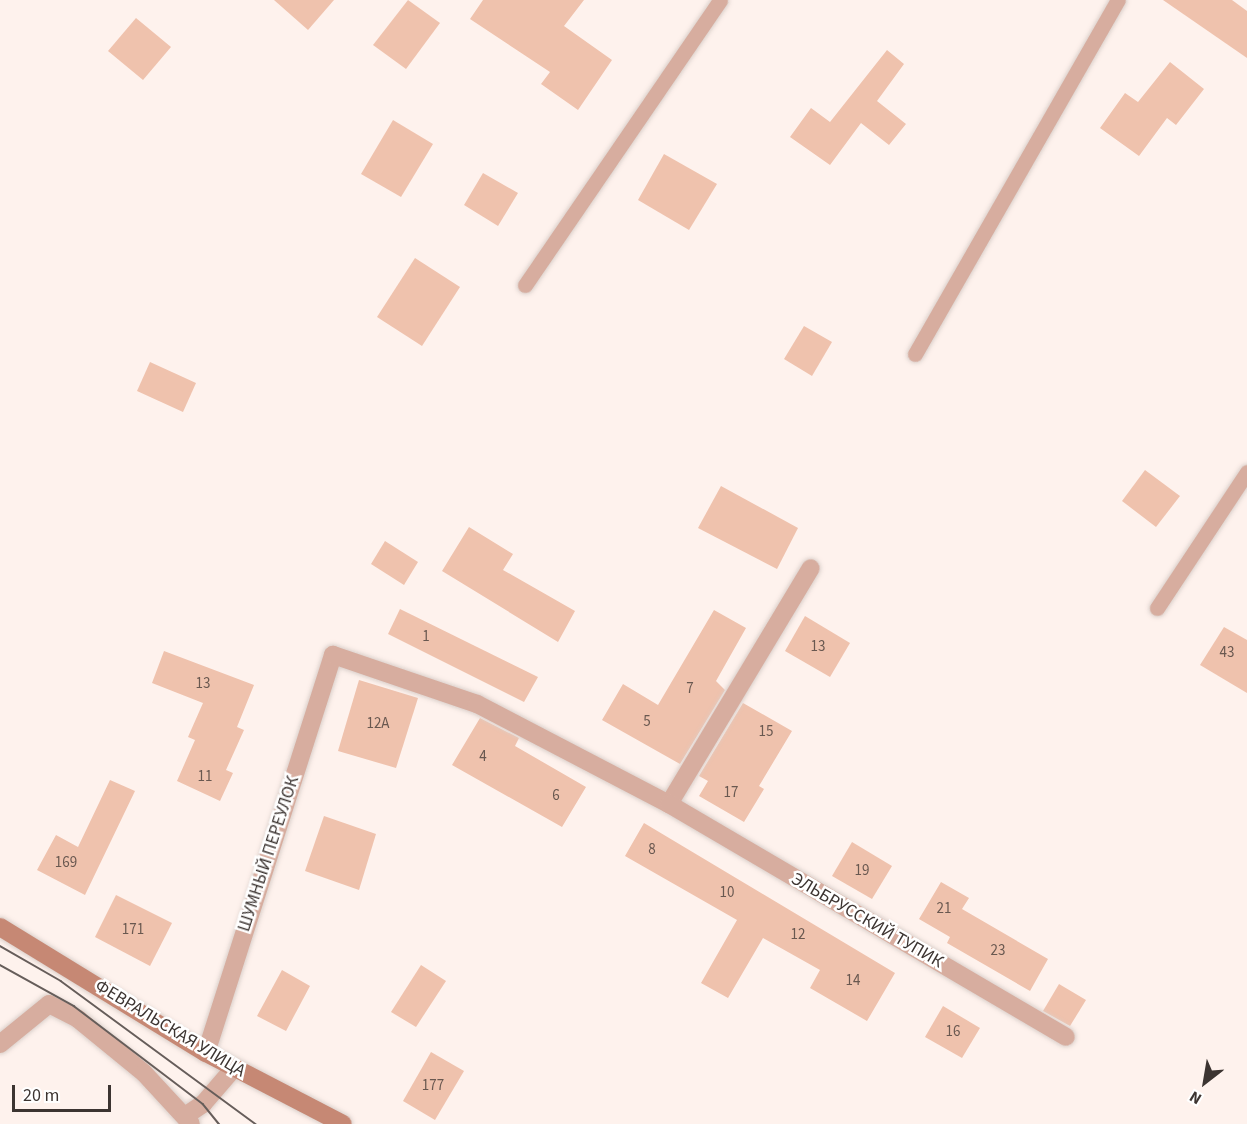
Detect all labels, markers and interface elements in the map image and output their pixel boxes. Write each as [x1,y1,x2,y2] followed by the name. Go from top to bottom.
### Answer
[422,628,430,646] house number: 1
[811,638,825,656] house number: 13
[1220,644,1234,662] house number: 43
[196,675,210,693] house number: 13
[686,680,694,698] house number: 7
[643,713,651,731] house number: 5
[366,715,390,733] house number: 12А
[759,723,773,741] house number: 15
[479,748,487,766] house number: 4
[198,768,212,786] house number: 11
[234,774,304,934] street label: ШУМНЫЙ ПЕРЕУЛОК
[724,784,738,802] house number: 17
[552,787,560,805] house number: 6
[648,841,656,859] house number: 8
[55,854,77,872] house number: 169
[855,862,869,880] house number: 19
[787,869,947,973] street label: ЭЛЬБРУССКИЙ ТУПИК
[720,884,734,902] house number: 10
[937,900,951,918] house number: 21
[122,921,144,939] house number: 171
[791,926,805,944] house number: 12
[991,942,1005,960] house number: 23
[846,972,860,990] house number: 14
[91,976,249,1082] street label: ФЕВРАЛЬСКАЯ УЛИЦА
[946,1023,960,1041] house number: 16
[1175,1052,1235,1112] north arrow
[15,1073,114,1111] scale bar
[422,1077,444,1095] house number: 177
[23,1083,59,1108] text: 20 m
[1186,1085,1206,1110] text: N

